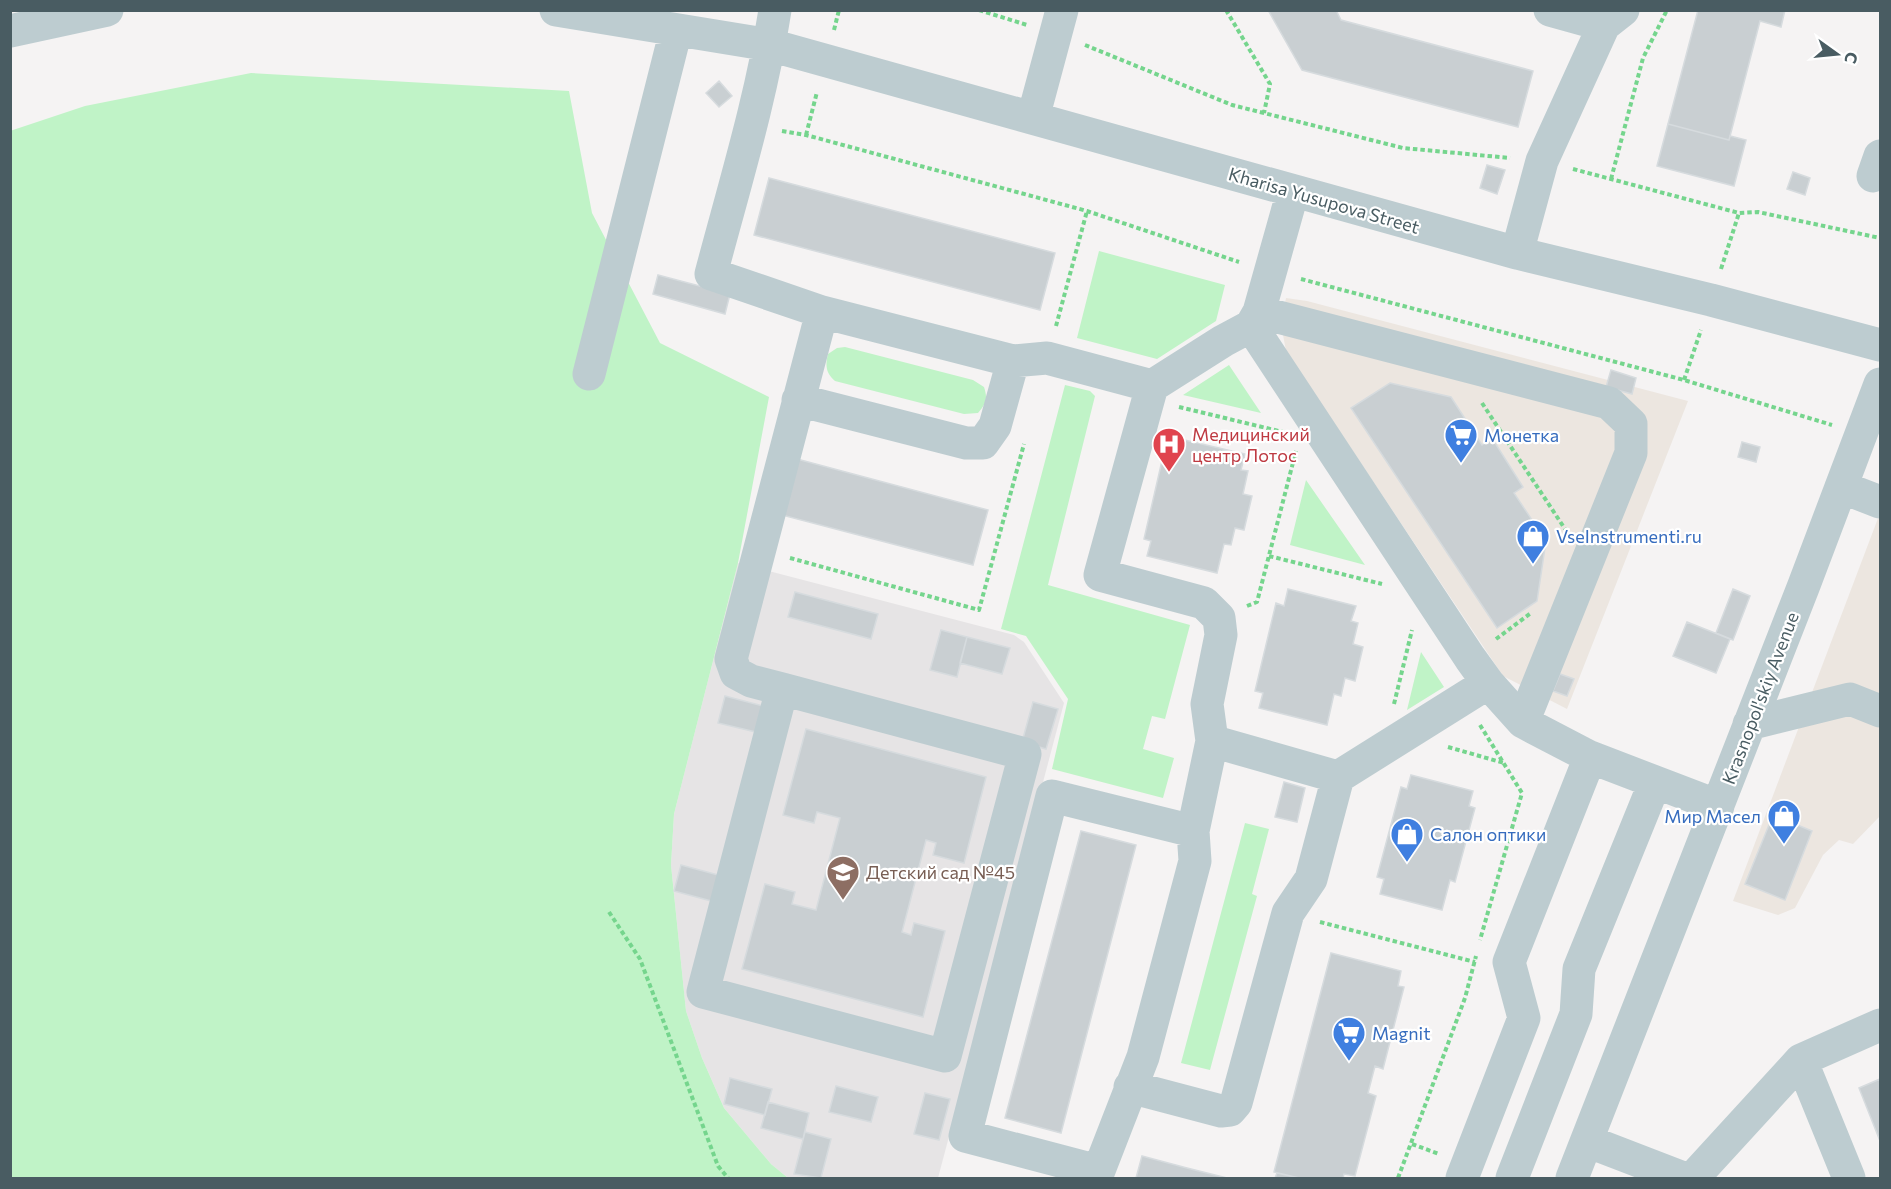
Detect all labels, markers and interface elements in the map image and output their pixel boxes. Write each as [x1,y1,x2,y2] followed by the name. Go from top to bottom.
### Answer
[1807,24,1867,84] north arrow
[1841,50,1863,66] text: С
[1226,162,1422,238] street label: Kharisa Yusupova Street
[1443,417,1479,464] supermarket icon: Монетка
[1192,423,1310,466] place label: Медицинский центр Лотос
[1484,424,1559,446] place label: Монетка
[1151,426,1187,473] hospital icon: Медицинский центр Лотос
[1515,518,1551,565] shop icon: VseInstrumenti.ru
[1556,525,1702,547] place label: VseInstrumenti.ru
[1717,609,1803,787] street label: Krasnopol'skiy Avenue
[1766,798,1802,845] shop icon: Мир Масел
[1664,805,1761,827] place label: Мир Масел
[1389,816,1425,863] shop icon: Салон оптики
[1430,823,1546,845] place label: Салон оптики
[825,854,861,901] school or university icon: Детский сад №45
[866,861,1015,883] place label: Детский сад №45
[1331,1015,1367,1062] supermarket icon: Magnit
[1372,1022,1431,1044] place label: Magnit

